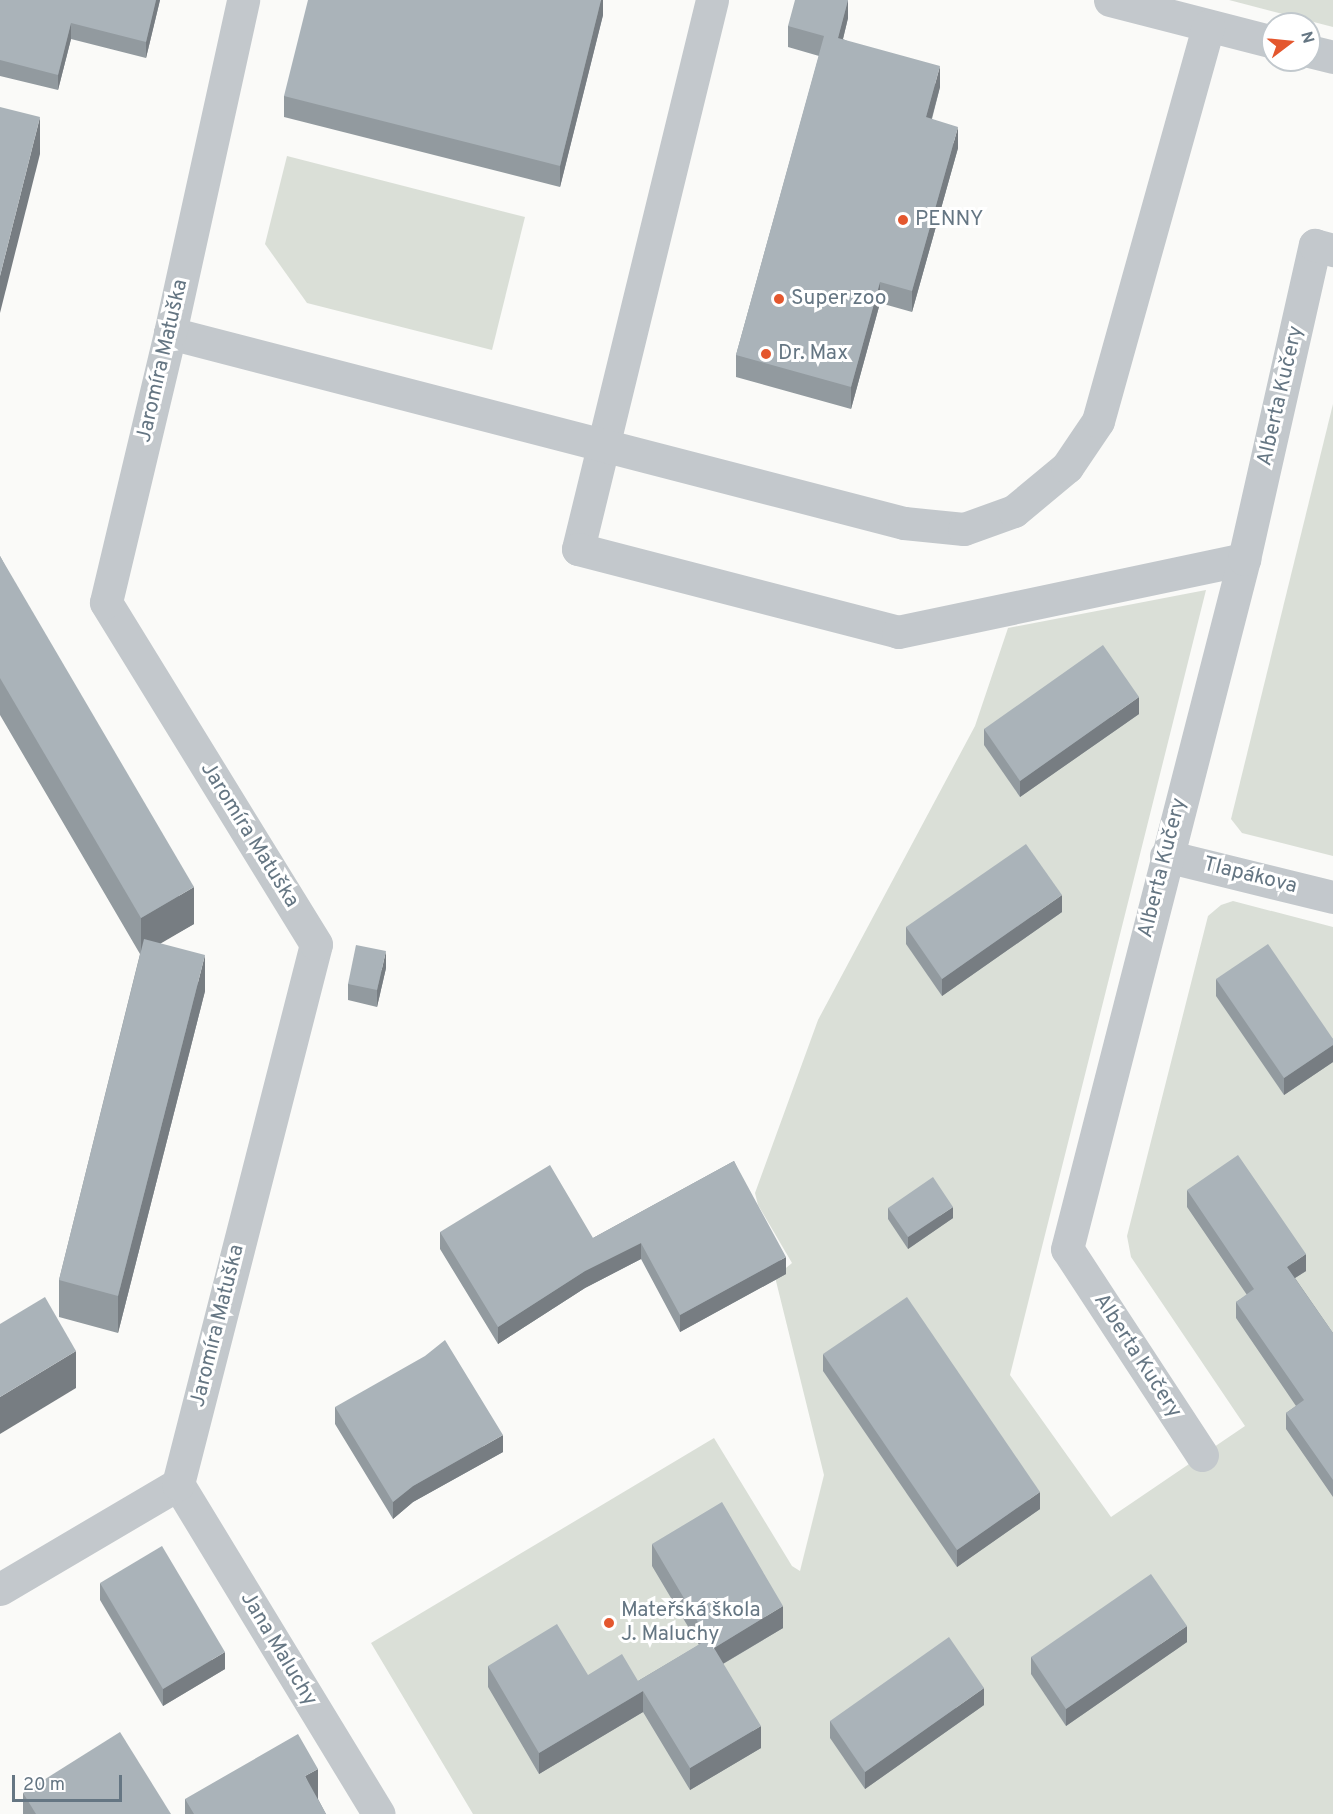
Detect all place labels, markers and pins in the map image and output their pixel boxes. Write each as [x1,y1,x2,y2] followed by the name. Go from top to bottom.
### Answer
[915,207,983,233] place label: PENNY
[896,213,910,227] marker: PENNY
[791,286,887,312] place label: Super zoo
[772,292,786,306] marker: Super zoo
[778,341,848,367] place label: Dr. Max
[759,347,773,361] marker: Dr. Max
[621,1598,760,1648] place label: Mateřská škola J. Maluchy
[602,1616,616,1630] marker: Mateřská škola J. Maluchy

